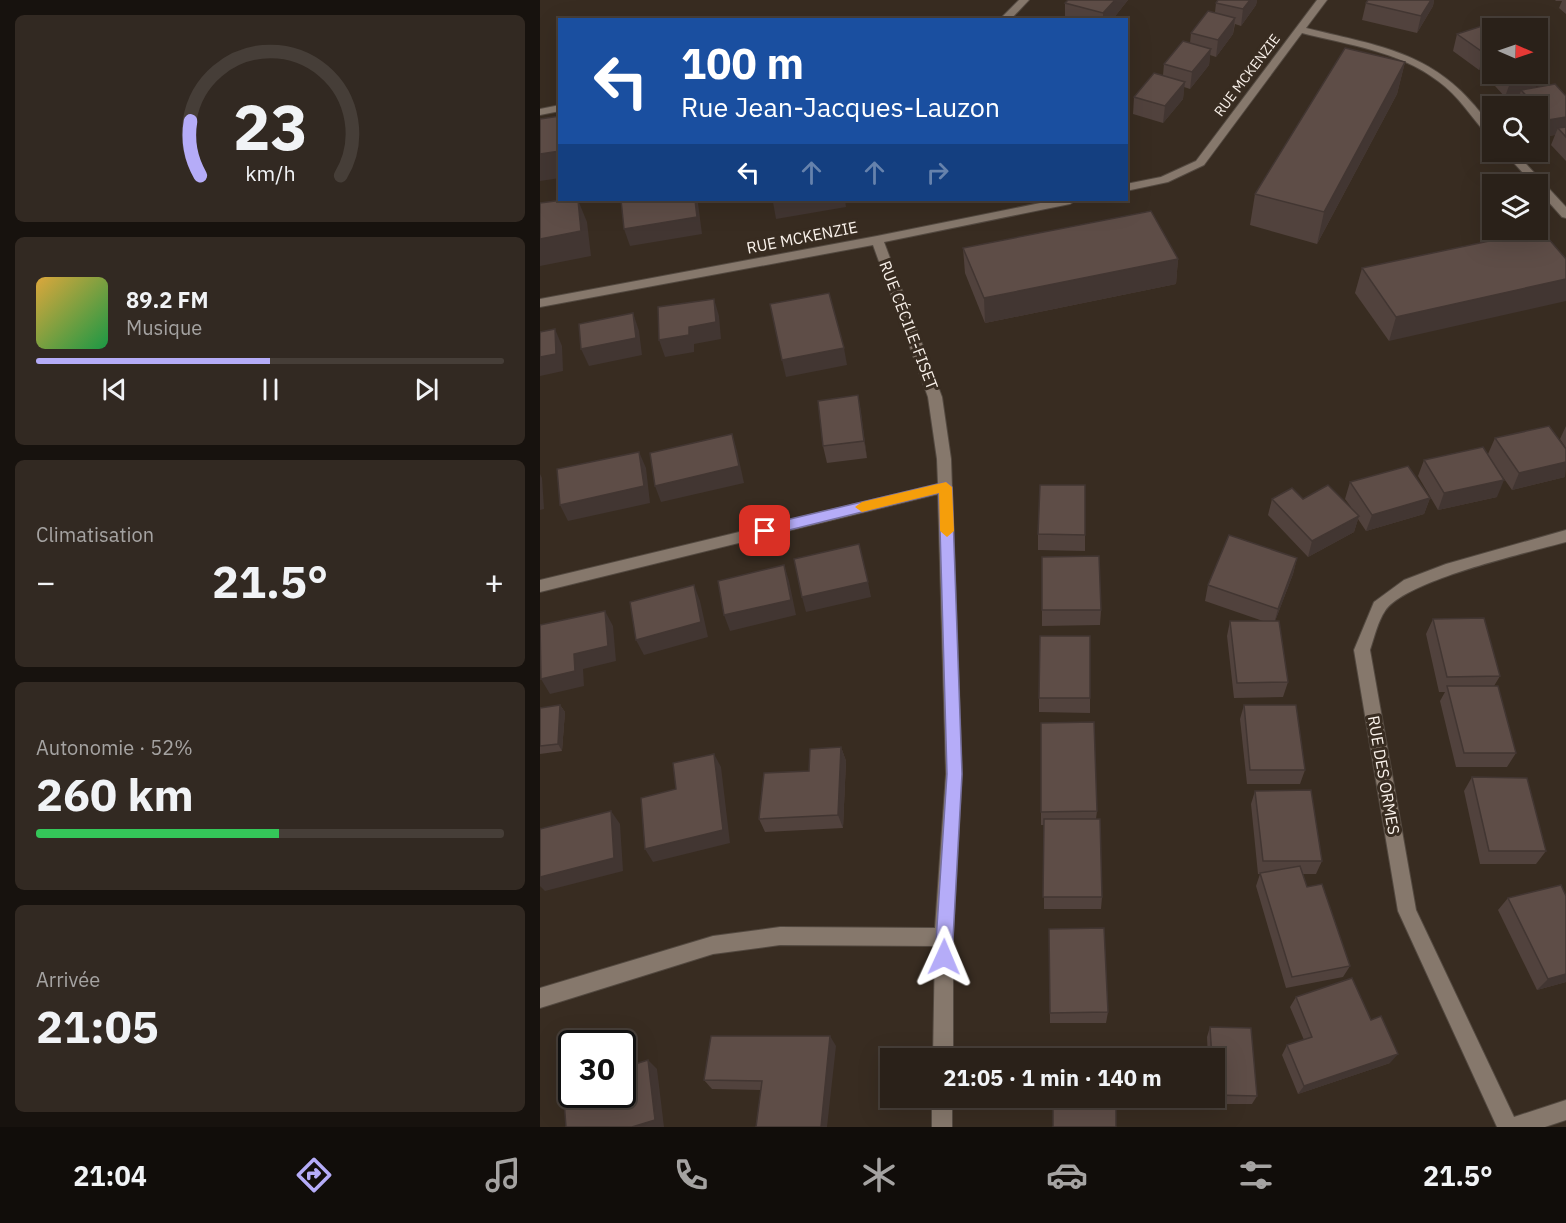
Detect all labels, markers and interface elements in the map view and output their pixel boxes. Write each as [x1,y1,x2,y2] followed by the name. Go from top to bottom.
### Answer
[1482,18,1548,84] north arrow
[1482,18,1548,240] map controls
[1210,30,1284,120] street label: RUE MCKENZIE
[681,36,804,91] text: 100 m
[582,42,660,120] icon: left
[233,86,307,167] text: 23
[681,89,1000,124] text: Rue Jean-Jacques-Lauzon
[1482,96,1548,162] button: search
[732,156,765,189] icon: left
[795,156,828,189] icon: ahead
[858,156,891,189] icon: ahead
[921,156,954,189] icon: right
[245,159,295,187] text: km/h
[1482,174,1548,240] button: layers
[745,216,859,258] street label: RUE MCKENZIE
[875,257,944,392] street label: RUE CÉCILE-FISET
[126,285,209,314] text: 89.2 FM
[126,314,202,341] text: Musique
[98,373,131,406] icon: previous
[254,373,287,406] icon: pause
[410,373,443,406] icon: next
[739,505,790,556] pin
[748,514,781,547] icon: arrive
[36,521,154,548] text: Climatisation
[212,552,328,610] text: 21.5°
[36,560,56,603] text: −
[484,560,504,603] text: +
[1364,714,1404,836] street label: RUE DES ORMES
[36,734,193,761] text: Autonomie · 52%
[36,765,194,823] text: 260 km
[912,925,976,989] position arrow
[36,966,100,993] text: Arrivée
[36,997,159,1055] text: 21:05
[558,1030,636,1108] speed limit sign: 30
[943,1063,1162,1092] text: 21:05 · 1 min · 140 m
[293,1154,335,1196] icon: directions
[482,1154,524,1196] icon: music
[670,1154,712,1196] icon: phone
[858,1154,900,1196] icon: climate
[1046,1154,1088,1196] icon: car
[1235,1154,1277,1196] icon: filters
[73,1158,147,1193] text: 21:04
[1423,1158,1493,1193] text: 21.5°

